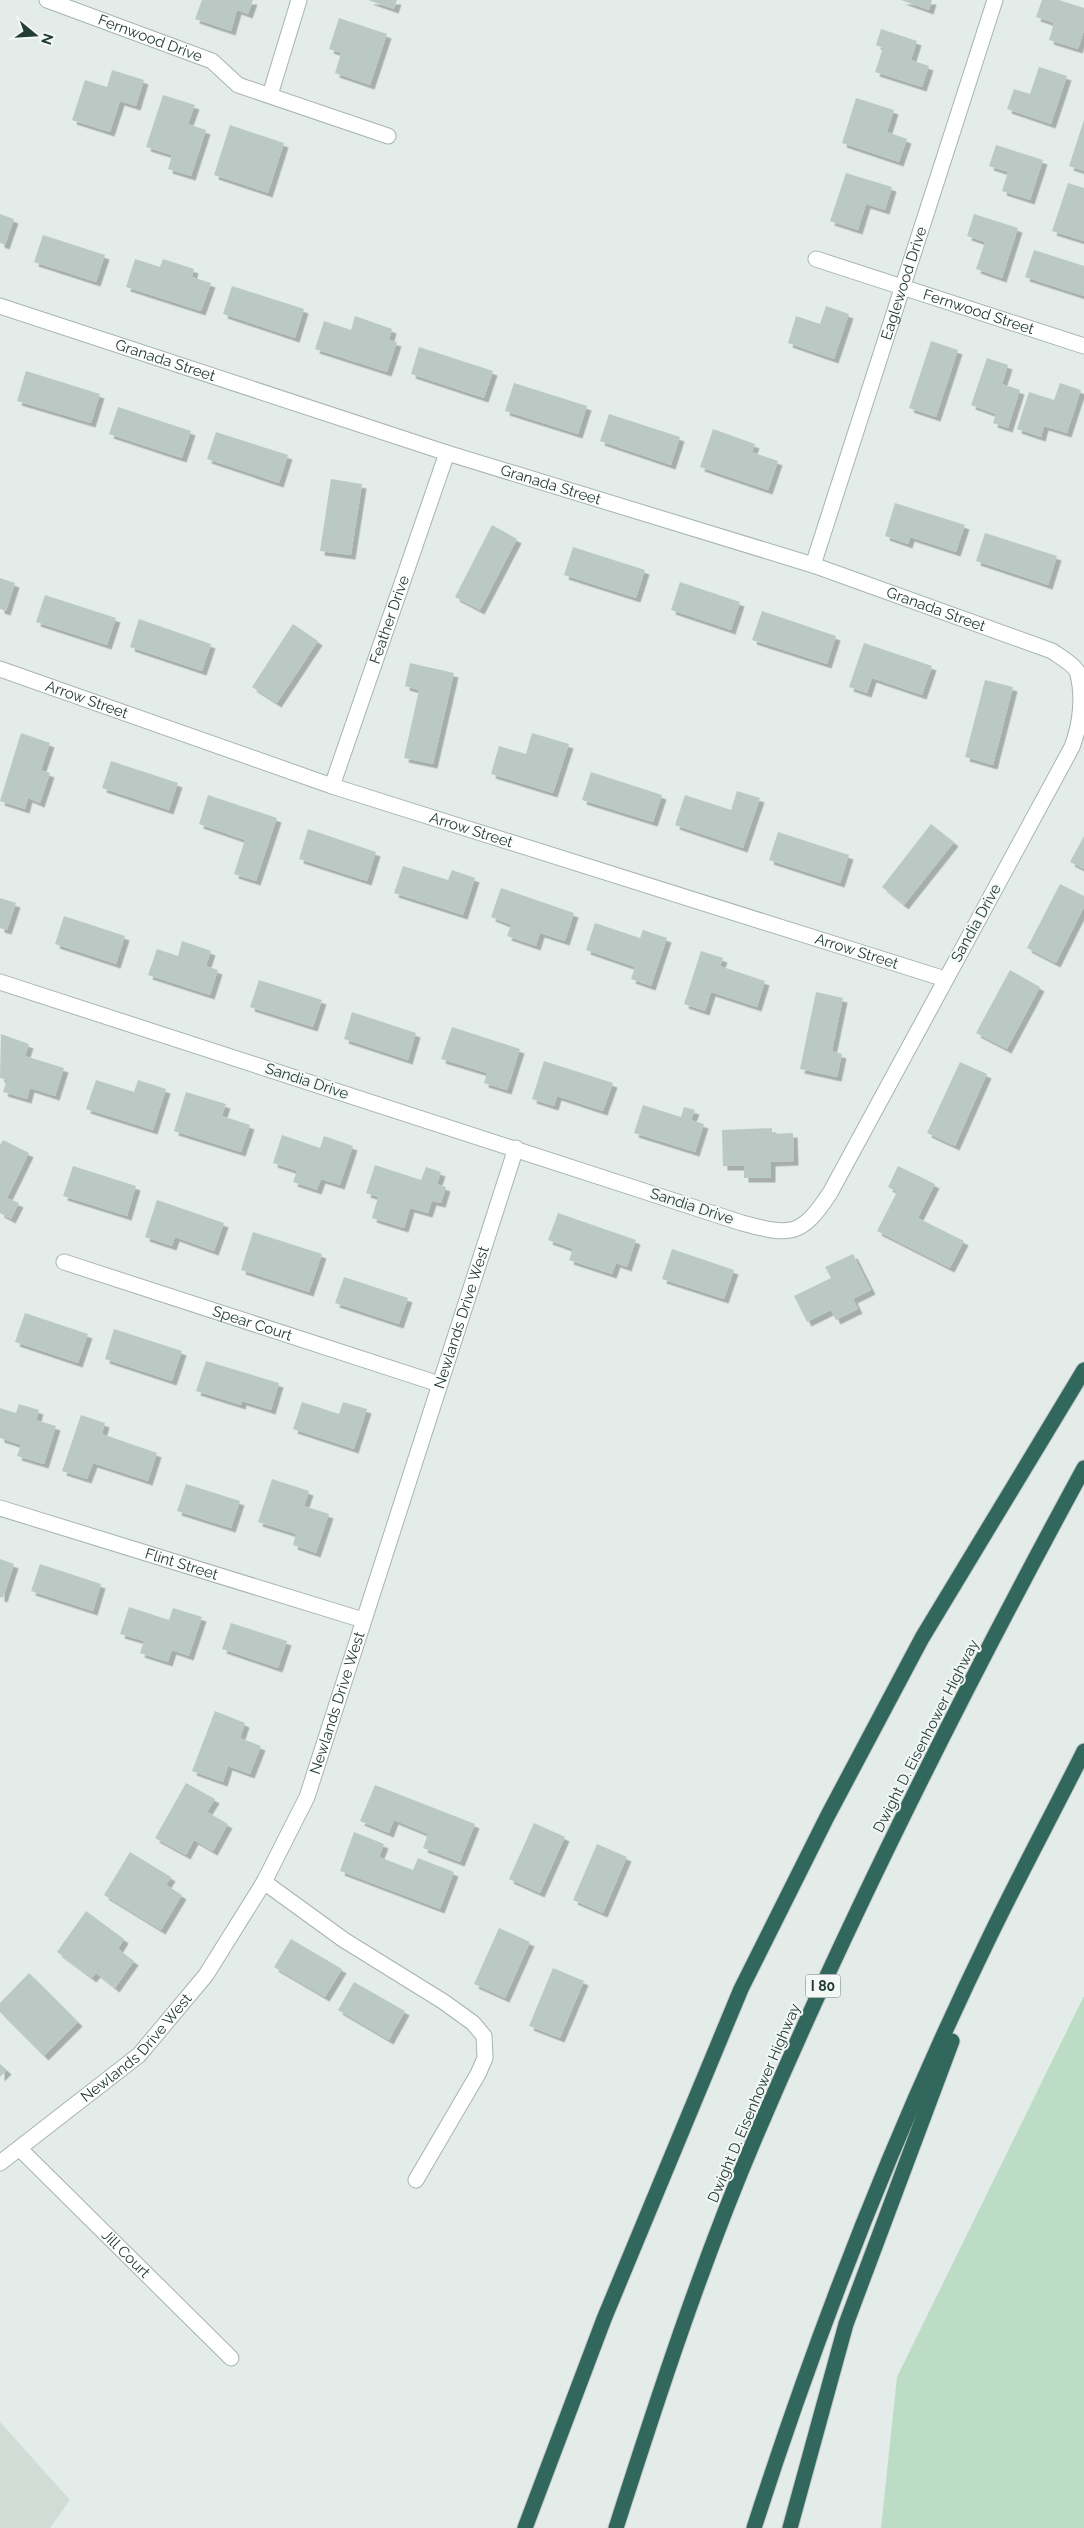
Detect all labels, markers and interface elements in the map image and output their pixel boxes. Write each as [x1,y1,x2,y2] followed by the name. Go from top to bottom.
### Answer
[10,10,60,60] north arrow
[96,11,205,66] street label: Fernwood Drive
[38,31,57,47] text: N
[877,224,930,342] street label: Eaglewood Drive
[921,285,1036,338] street label: Fernwood Street
[113,336,218,385] street label: Granada Street
[498,461,603,509] street label: Granada Street
[366,573,413,666] street label: Feather Drive
[884,583,988,635] street label: Granada Street
[43,677,130,722] street label: Arrow Street
[427,808,515,851] street label: Arrow Street
[947,881,1005,965] street label: Sandia Drive
[813,930,900,973] street label: Arrow Street
[263,1059,351,1103] street label: Sandia Drive
[648,1184,736,1228] street label: Sandia Drive
[430,1244,493,1391] street label: Newlands Drive West
[210,1302,294,1345] street label: Spear Court
[143,1544,220,1584] street label: Flint Street
[306,1629,369,1777] street label: Newlands Drive West
[869,1636,983,1836] street label: Dwight D. Eisenhower Highway
[806,1974,840,1998] road number: I 80
[77,1990,196,2106] street label: Newlands Drive West
[704,2001,804,2205] street label: Dwight D. Eisenhower Highway
[98,2226,154,2282] street label: Jill Court

